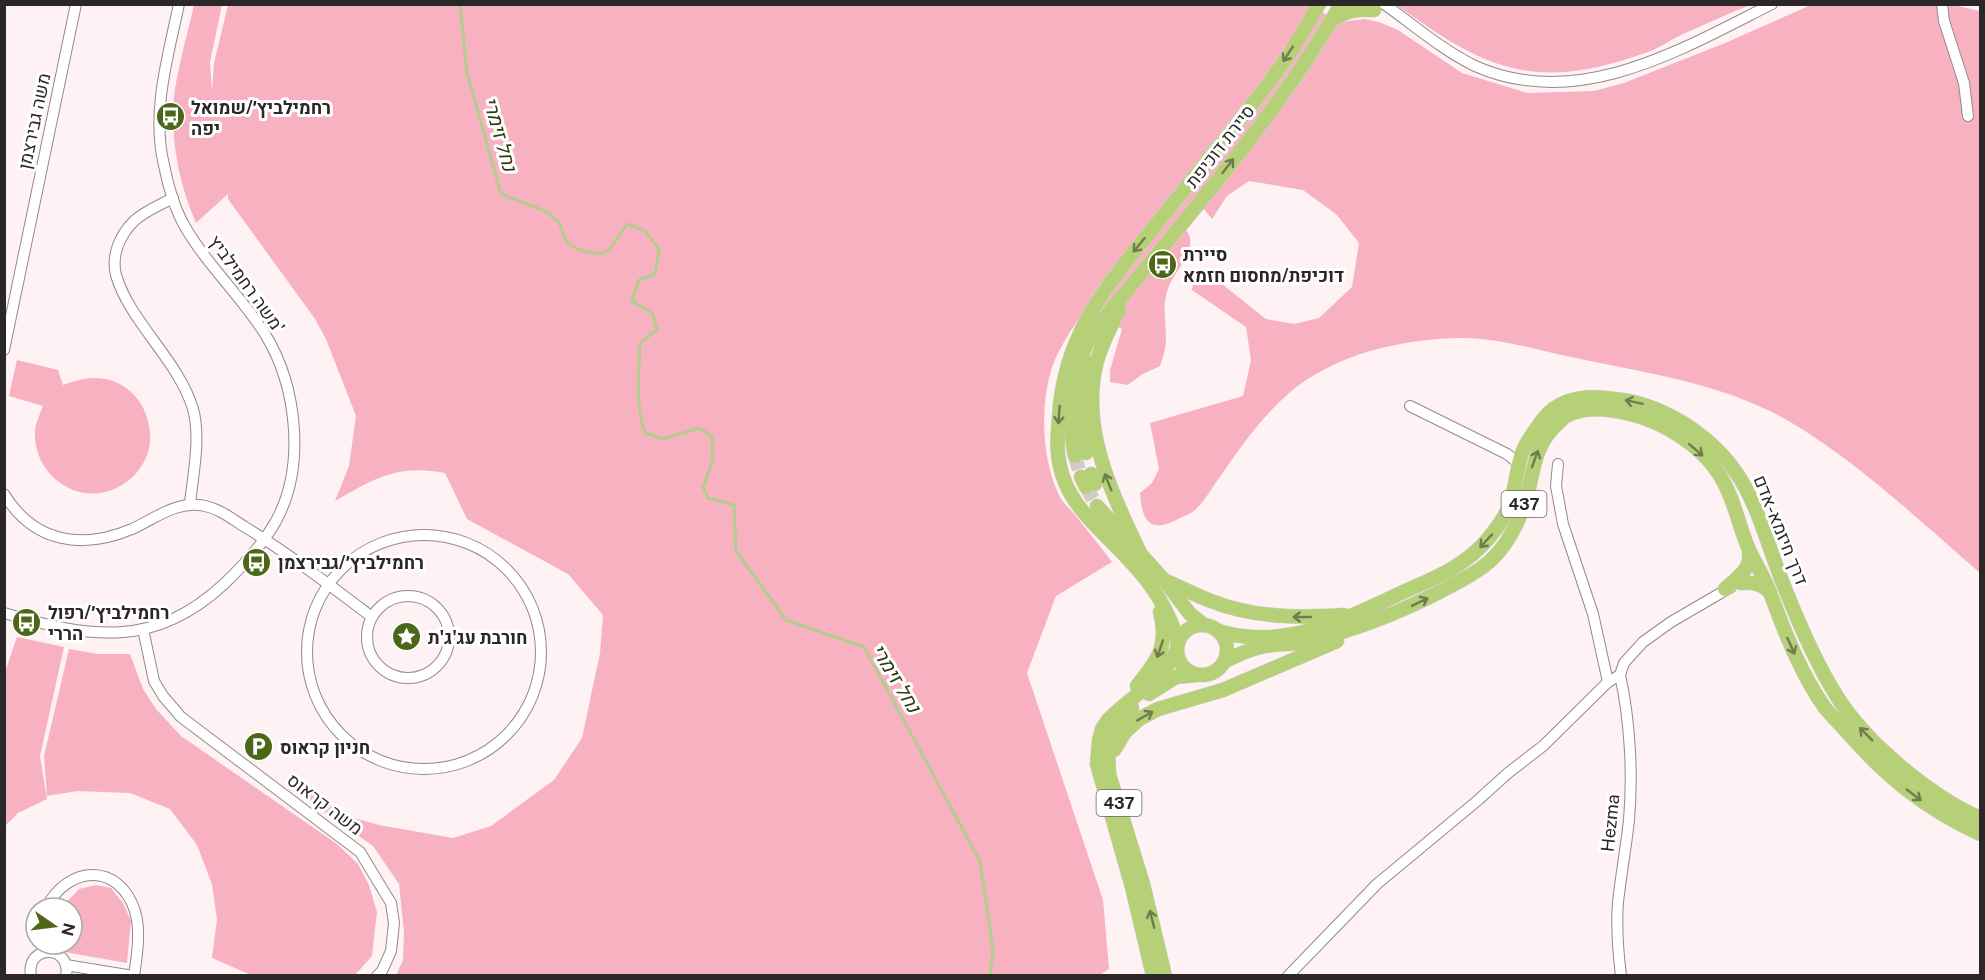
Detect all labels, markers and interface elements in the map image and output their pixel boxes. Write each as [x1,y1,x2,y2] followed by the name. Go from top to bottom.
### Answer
[1282,45,1294,62] one-way arrow
[14,71,54,171] street label: משה גבירצמן
[478,94,523,176] water label: נחל זימרי
[191,97,331,139] place label: רחמילביץ׳/שמואל יפה
[1181,100,1259,192] street label: סיירת דוכיפת
[154,101,186,133] bus stop icon: רחמילביץ׳/שמואל יפה
[1221,158,1234,174] one-way arrow
[205,231,289,337] street label: משה רחמילביץ'
[1133,236,1146,252] one-way arrow
[1183,244,1344,286] place label: סיירת דוכיפת/מחסום חזמא
[1146,248,1178,280] bus stop icon: סיירת דוכיפת/מחסום חזמא
[1625,396,1644,407] one-way arrow
[1053,405,1064,425] one-way arrow
[1688,443,1703,457] one-way arrow
[1531,451,1542,469] one-way arrow
[1749,472,1813,588] street label: דרך חיזמא-אדם
[1101,474,1112,492] one-way arrow
[1502,491,1546,517] road number: 437
[1479,533,1493,548] one-way arrow
[241,546,273,578] bus stop icon: רחמילביץ׳/גבירצמן
[278,552,424,573] place label: רחמילביץ׳/גבירצמן
[1410,595,1428,607] one-way arrow
[48,602,169,644] place label: רחמילביץ׳/רפול הררי
[11,606,43,638] bus stop icon: רחמילביץ׳/רפול הררי
[1293,611,1313,623] one-way arrow
[391,621,423,653] place icon: חורבת עג'ג'ת
[428,627,527,648] place label: חורבת עג'ג'ת
[1786,637,1798,655] one-way arrow
[866,639,927,718] water label: נחל זימרי
[1154,639,1165,658] one-way arrow
[1136,710,1153,722] one-way arrow
[1859,727,1874,741] one-way arrow
[243,731,275,763] parking icon: חניון קראוס
[280,737,370,758] place label: חניון קראוס
[283,769,367,839] street label: משה קראוס
[1905,789,1921,801] one-way arrow
[1096,790,1142,816] road number: 437
[1597,793,1623,853] street label: Hezma
[24,896,84,956] north arrow
[1145,909,1157,928] one-way arrow
[57,921,79,938] text: N

